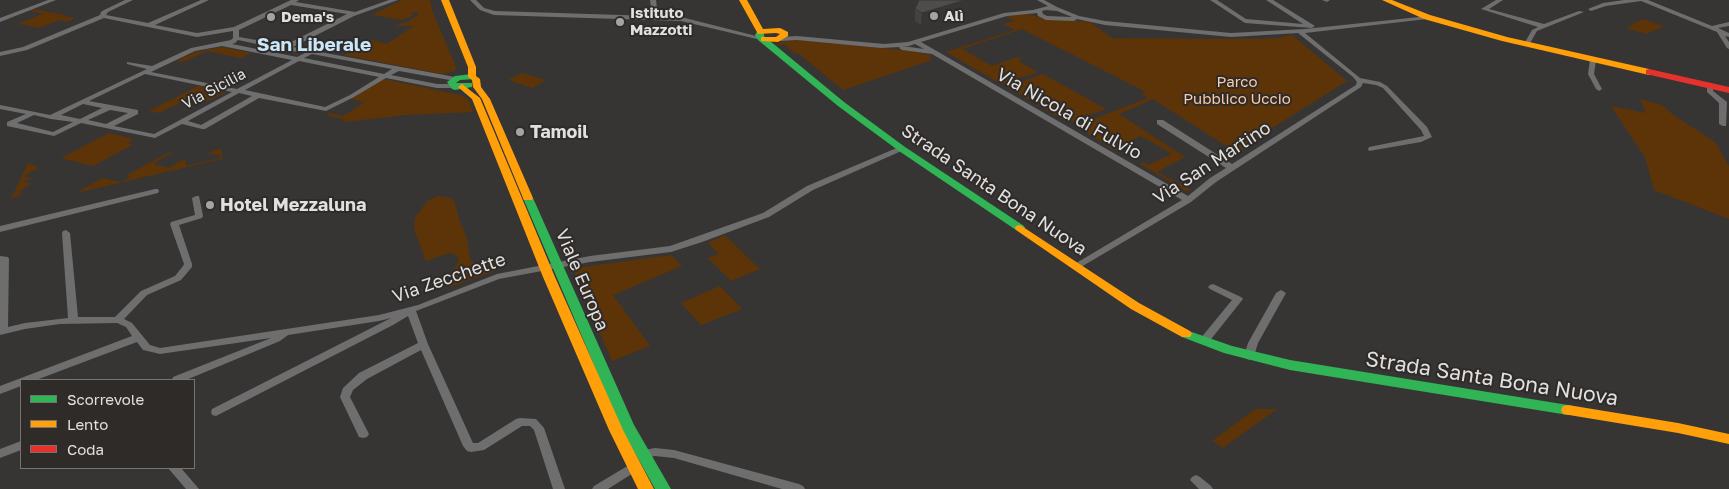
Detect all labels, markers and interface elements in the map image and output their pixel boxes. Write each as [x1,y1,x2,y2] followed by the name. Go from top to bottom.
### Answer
[630,4,692,39] place label: Istituto Mazzotti
[944,7,964,25] place label: Alì
[281,8,334,26] place label: Dema's
[928,10,940,22] marker: Alì
[265,11,277,23] marker: Dema's
[614,16,626,28] marker: Istituto Mazzotti
[257,34,371,56] district label: San Liberale
[993,64,1145,164] street label: Via Nicola di Fulvio
[179,65,249,113] street label: Via Sicilia
[1183,73,1291,108] park label: Parco Pubblico Uccio
[1149,117,1275,209] street label: Via San Martino
[897,120,1091,260] street label: Strada Santa Bona Nuova
[530,121,588,143] place label: Tamoil
[514,126,526,138] marker: Tamoil
[220,194,366,216] place label: Hotel Mezzaluna
[204,199,216,211] marker: Hotel Mezzaluna
[551,226,613,334] street label: Viale Europa
[390,249,508,307] street label: Via Zecchette
[1364,347,1620,411] street label: Strada Santa Bona Nuova
[20,379,195,469] legend
[67,390,144,408] text: Scorrevole
[67,415,108,433] text: Lento
[67,440,104,458] text: Coda

